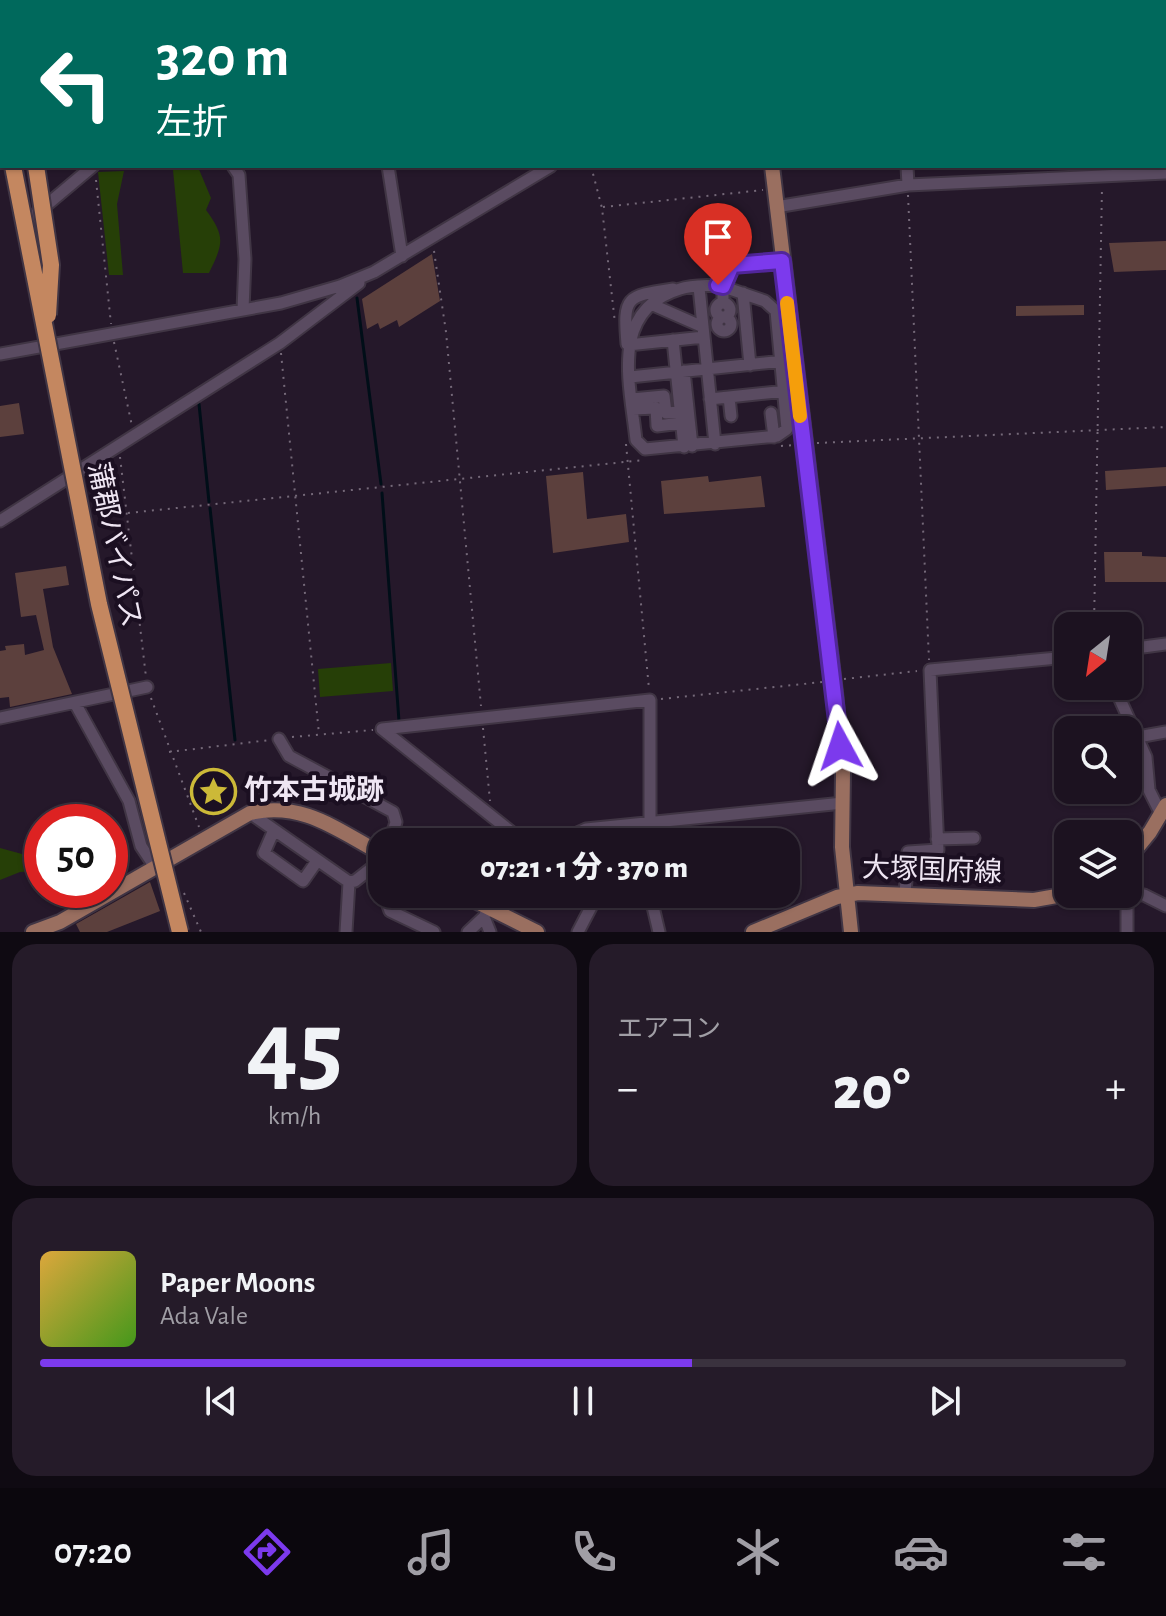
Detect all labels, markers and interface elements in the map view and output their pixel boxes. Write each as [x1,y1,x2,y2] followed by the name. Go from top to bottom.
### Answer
[156,30,289,86] text: 320 m
[24,32,128,136] icon: left
[156,105,228,141] text: 左折
[684,203,752,285] pin
[696,215,740,259] icon: arrive
[83,460,147,630] street label: 蒲郡バイパス
[1054,612,1142,700] north arrow
[1054,612,1142,908] map controls
[798,704,882,788] position arrow
[1054,716,1142,804] button: search
[189,767,237,815] place icon: 竹本古城跡
[244,775,384,805] place label: 竹本古城跡
[24,804,128,908] speed limit sign: 50
[1054,820,1142,908] button: layers
[480,853,688,883] text: 07:21 · 1 分 · 370 m
[862,853,1003,887] street label: 大塚国府線
[246,997,343,1101] text: 45
[617,1016,721,1042] text: エアコン
[833,1060,910,1120] text: 20°
[617,1067,638,1111] text: −
[1105,1067,1126,1111] text: +
[268,1103,321,1129] text: km/h
[160,1268,315,1298] text: Paper Moons
[160,1303,248,1329] text: Ada Vale
[199,1379,243,1423] icon: previous
[561,1379,605,1423] icon: pause
[923,1379,967,1423] icon: next
[239,1524,295,1580] icon: directions
[403,1524,459,1580] icon: music
[566,1524,622,1580] icon: phone
[730,1524,786,1580] icon: climate
[893,1524,949,1580] icon: car
[1056,1524,1112,1580] icon: filters
[54,1534,132,1570] text: 07:20

